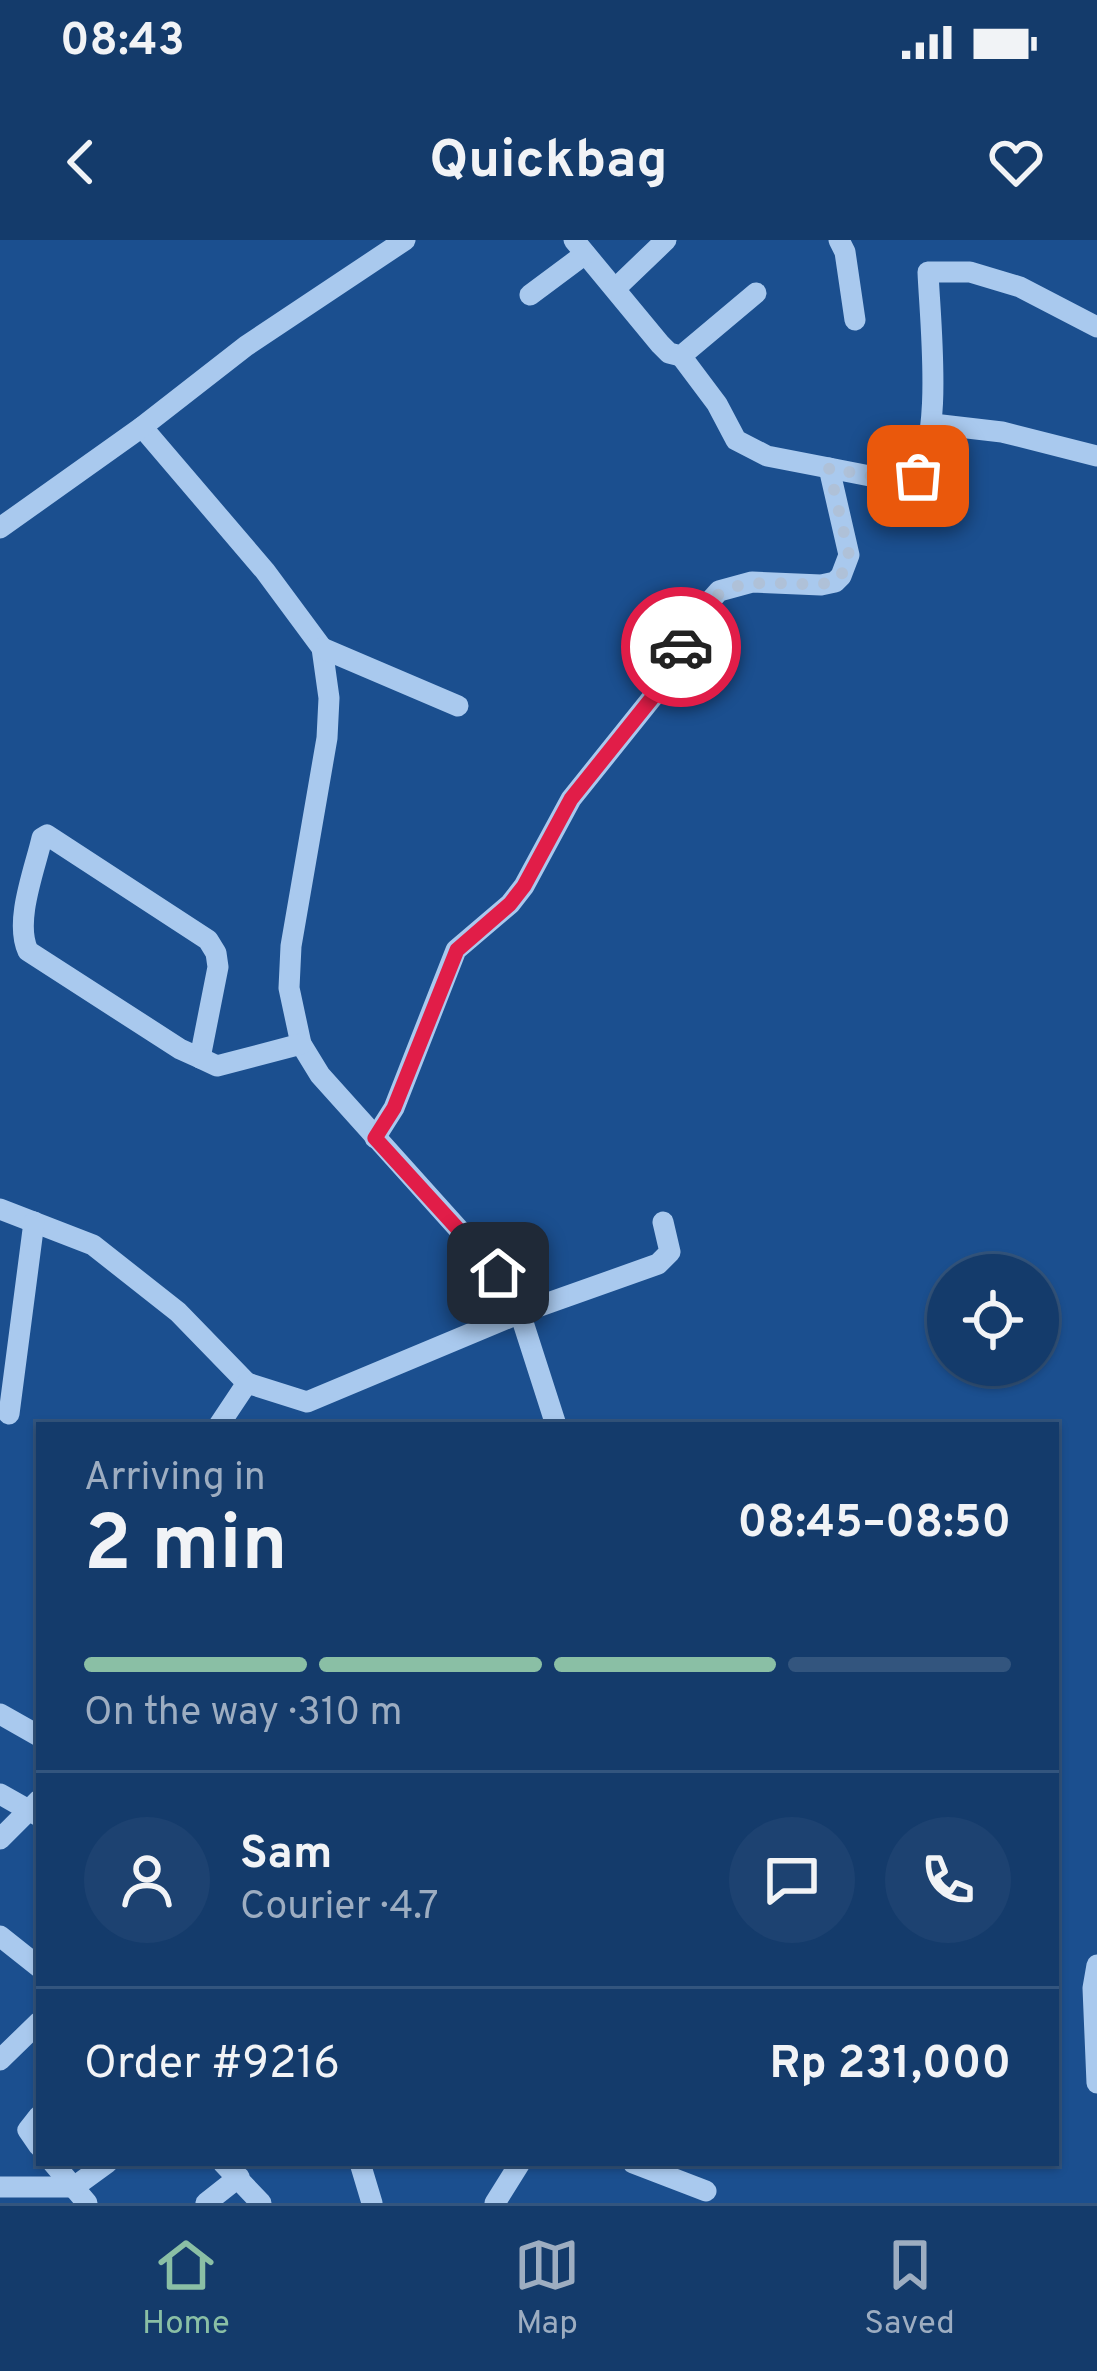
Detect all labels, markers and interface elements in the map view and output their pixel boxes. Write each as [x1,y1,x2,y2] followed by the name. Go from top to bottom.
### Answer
[60,14,185,71] text: 08:43
[429,128,668,197] text: Quickbag
[48,129,114,195] icon: back
[983,129,1049,195] icon: heart
[867,425,969,527] pin
[885,443,951,509] icon: bag
[621,587,741,707] courier
[648,614,714,680] icon: car
[447,1222,549,1324] pin
[465,1240,531,1306] icon: home
[927,1254,1059,1386] map controls
[927,1254,1059,1386] button: locate
[84,1455,266,1504] text: Arriving in
[737,1496,1011,1553] text: 08:45–08:50
[84,1499,288,1598] text: 2 min
[84,1690,402,1739] text: On the way · 310 m
[84,1817,210,1943] button: person
[729,1817,855,1943] button: chat
[885,1817,1011,1943] button: phone
[240,1827,332,1884] text: Sam
[240,1884,439,1933] text: Courier · 4.7
[84,2037,340,2094] text: Order #9216
[770,2037,1011,2094] text: Rp 231,000
[142,2232,230,2346] tab: Home
[514,2232,580,2346] tab: Map
[864,2232,955,2346] tab: Saved

